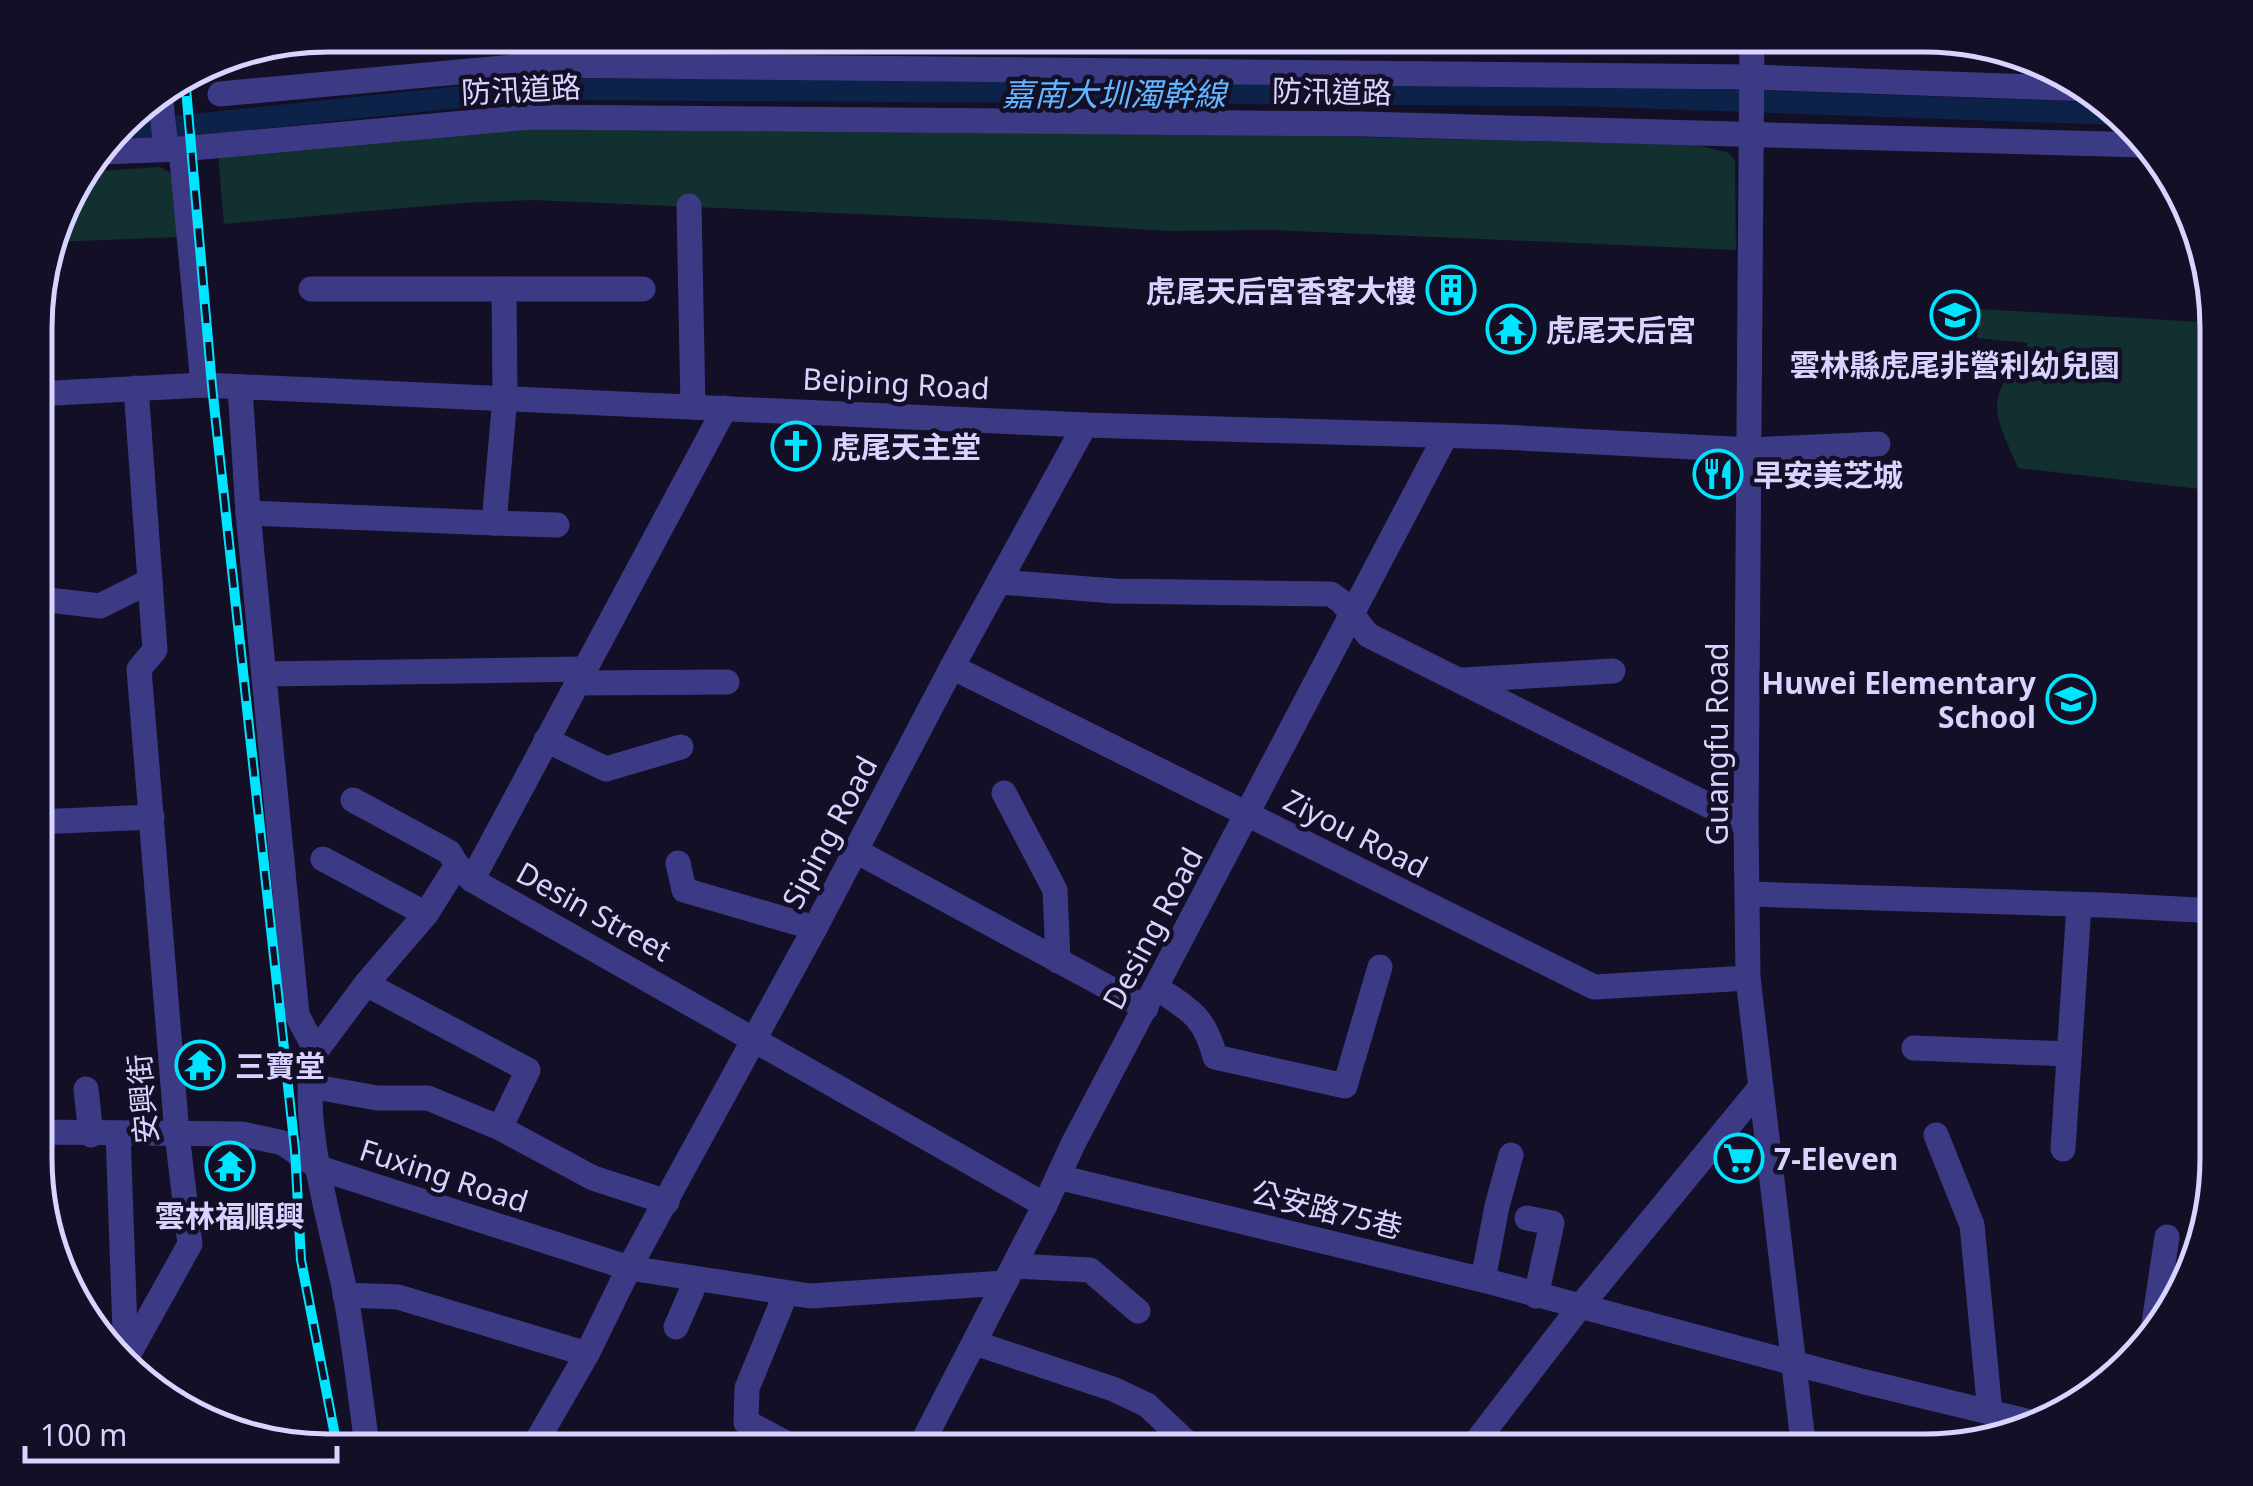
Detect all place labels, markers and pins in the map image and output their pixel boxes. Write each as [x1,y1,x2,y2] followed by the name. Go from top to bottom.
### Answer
[1425,264,1477,316] building icon: 虎尾天后宮香客大樓
[1146,270,1416,311] place label: 虎尾天后宮香客大樓
[1929,289,1981,341] school or university icon: 雲林縣虎尾非營利幼兒園
[1485,303,1537,355] temple icon: 虎尾天后宮
[1546,309,1696,350] place label: 虎尾天后宮
[1790,344,2120,385] place label: 雲林縣虎尾非營利幼兒園
[770,420,822,472] church icon: 虎尾天主堂
[831,426,981,467] place label: 虎尾天主堂
[1692,448,1744,500] restaurant icon: 早安美芝城
[1753,454,1903,495] place label: 早安美芝城
[1761,662,2037,737] place label: Huwei Elementary School
[2045,673,2097,725] school or university icon: Huwei Elementary School
[174,1039,226,1091] temple icon: 三寶堂
[235,1045,325,1086] place label: 三寶堂
[1713,1132,1765,1184] supermarket icon: 7-Eleven
[1774,1138,1898,1179] place label: 7-Eleven
[204,1140,256,1192] temple icon: 雲林福順興
[155,1195,305,1236] place label: 雲林福順興

